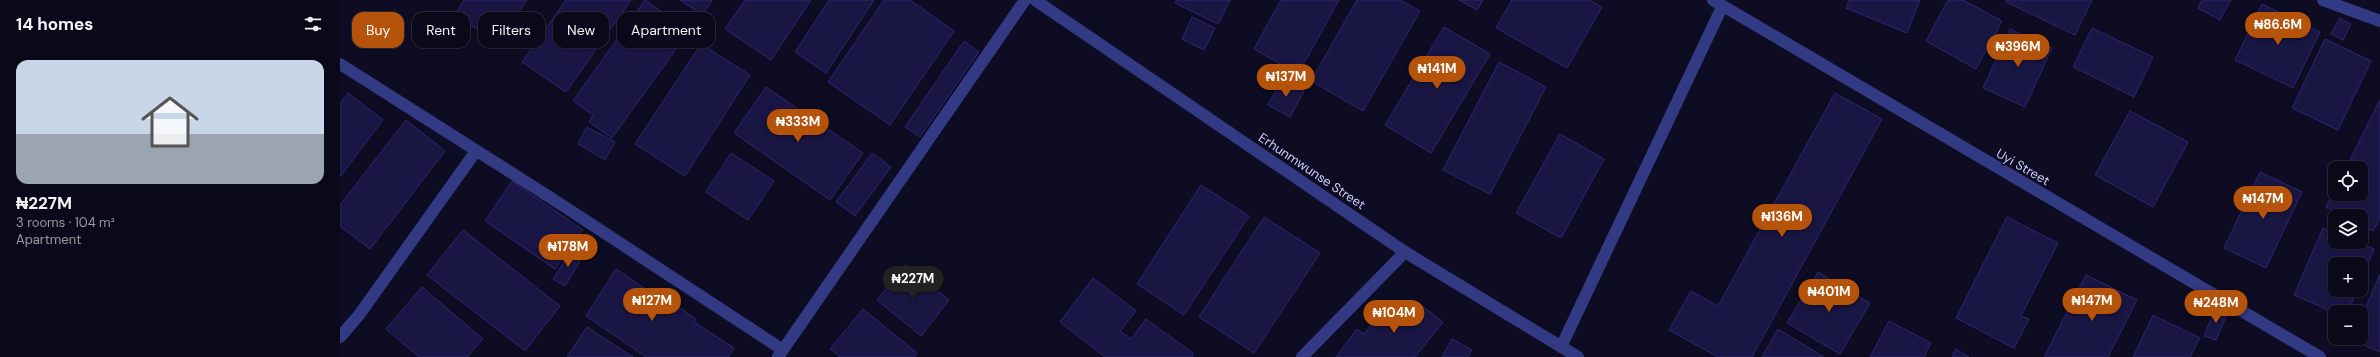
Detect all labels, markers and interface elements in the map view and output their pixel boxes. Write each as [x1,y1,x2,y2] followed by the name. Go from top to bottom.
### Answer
[352,12,404,48] chip: Buy
[412,12,470,48] chip: Rent
[478,12,545,48] chip: Filters
[553,12,609,48] chip: New
[617,12,715,48] chip: Apartment
[2245,12,2311,46] pin: ₦86.6M
[16,13,93,35] text: 14 homes
[302,13,324,35] icon: filters
[2254,16,2302,33] text: ₦86.6M
[1990,34,2046,68] pin: ₦396M
[1996,38,2040,55] text: ₦396M
[1409,56,1465,90] pin: ₦141M
[1418,60,1456,77] text: ₦141M
[1258,64,1314,98] pin: ₦137M
[1266,68,1306,85] text: ₦137M
[134,86,206,158] icon: home
[770,109,826,143] pin: ₦333M
[776,113,820,130] text: ₦333M
[1255,129,1369,213] street label: Erhunmwunse Street
[1993,145,2053,189] street label: Uyi Street
[2328,161,2368,345] map controls
[2328,161,2368,201] button: locate
[2235,186,2291,220] pin: ₦147M
[2242,190,2284,207] text: ₦147M
[16,192,72,214] text: ₦227M
[1754,204,1810,238] pin: ₦136M
[1761,208,1803,225] text: ₦136M
[2328,209,2368,249] button: layers
[16,214,115,231] text: 3 rooms · 104 m²
[16,231,81,248] text: Apartment
[540,234,596,268] pin: ₦178M
[548,238,588,255] text: ₦178M
[2328,257,2368,297] button: +
[885,266,941,300] pin: ₦227M
[892,270,934,287] text: ₦227M
[1801,279,1857,313] pin: ₦401M
[1807,283,1851,300] text: ₦401M
[624,288,680,322] pin: ₦127M
[2064,288,2120,322] pin: ₦147M
[2188,290,2244,324] pin: ₦248M
[632,292,672,309] text: ₦127M
[2071,292,2113,309] text: ₦147M
[2194,294,2239,311] text: ₦248M
[1366,300,1422,334] pin: ₦104M
[1372,304,1416,321] text: ₦104M
[2328,305,2368,345] button: −

